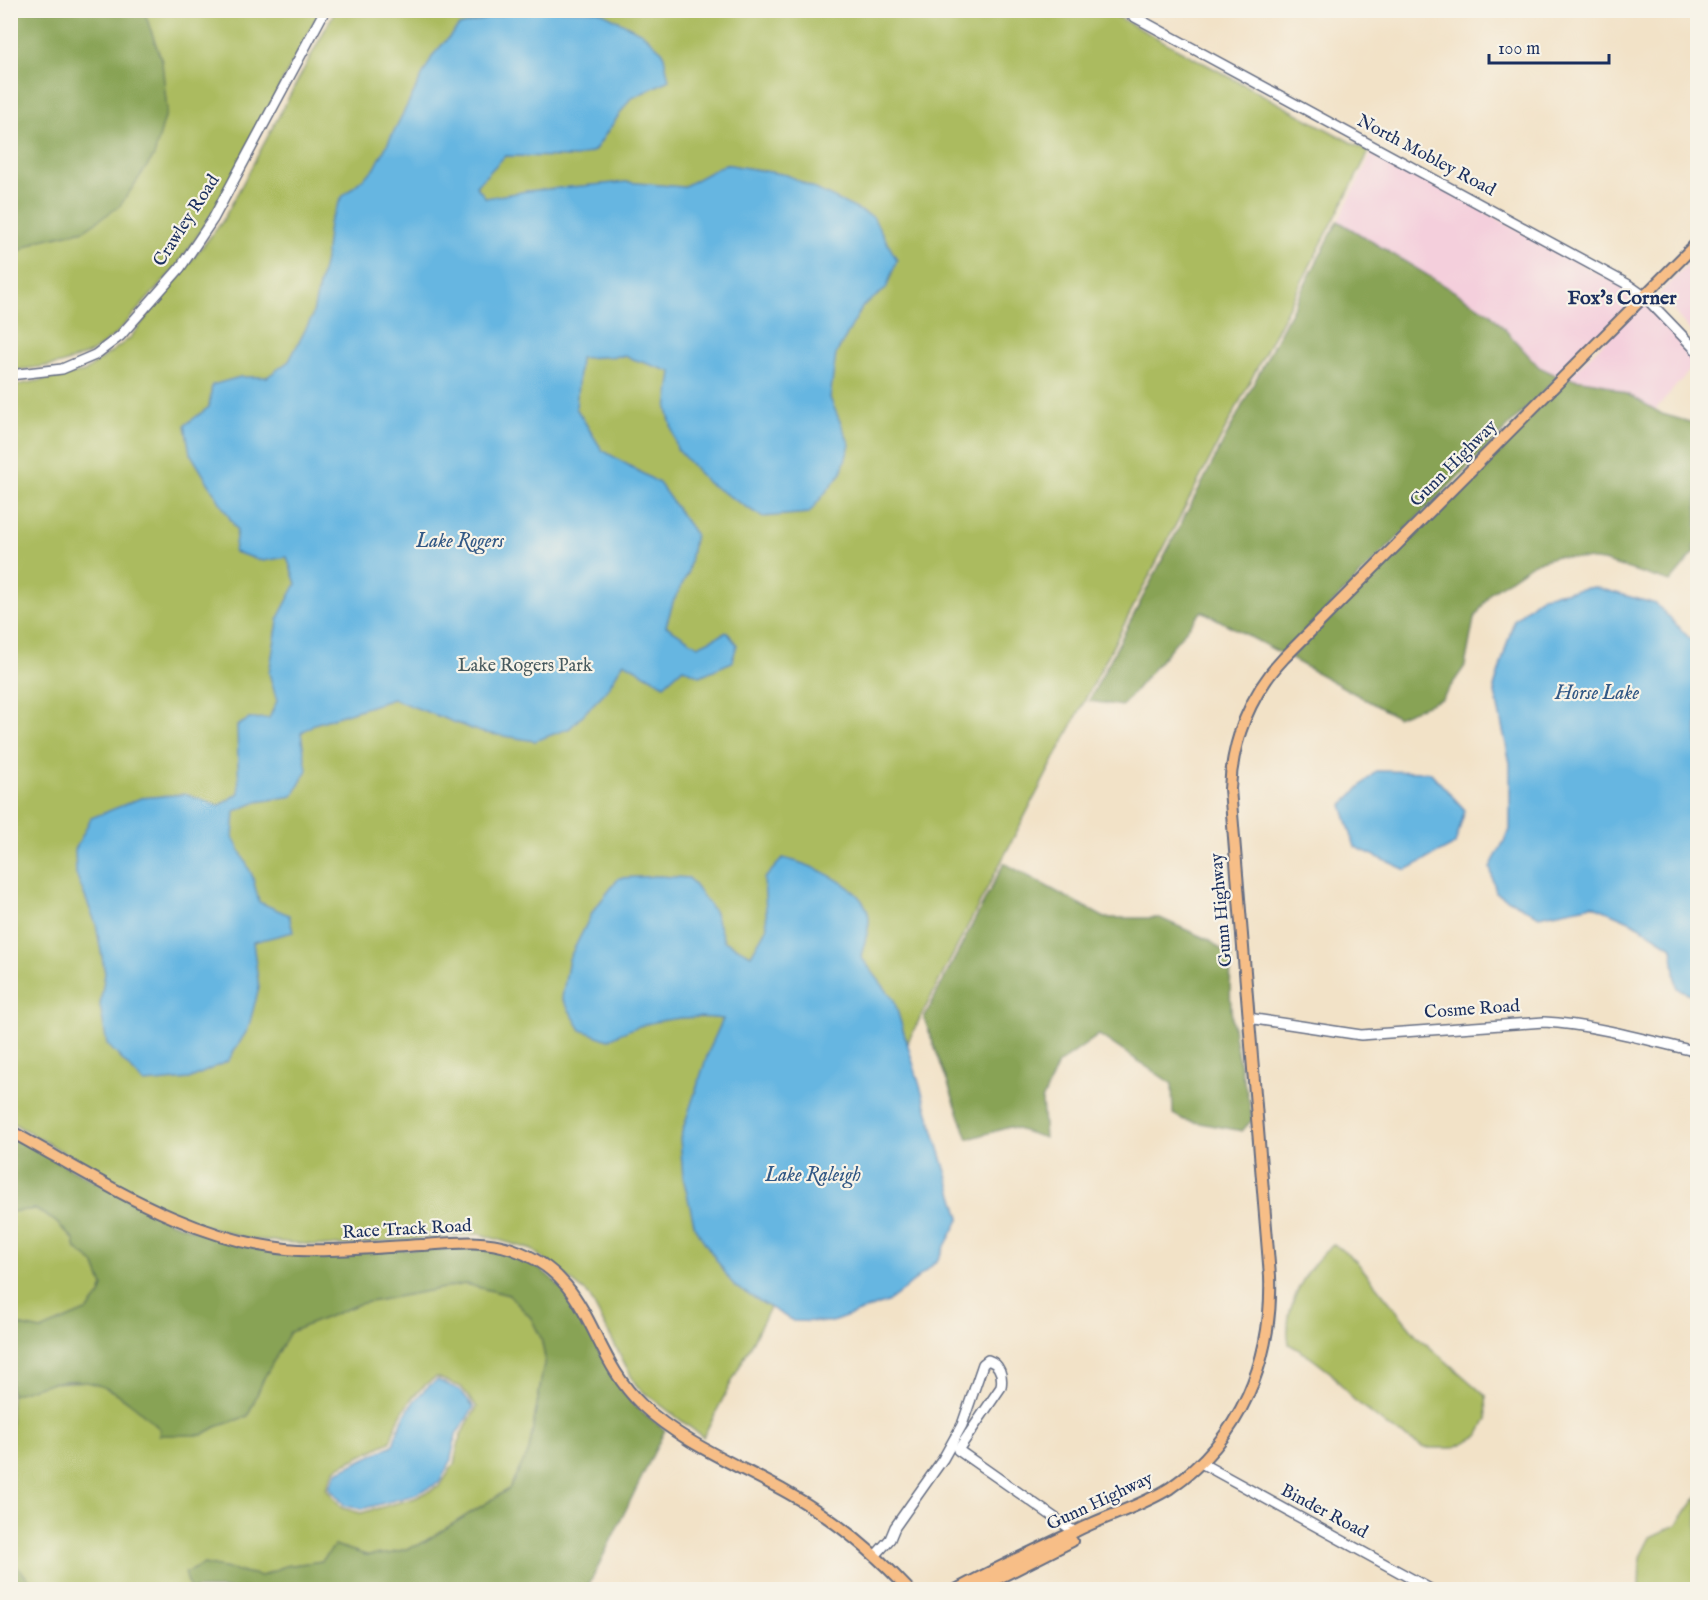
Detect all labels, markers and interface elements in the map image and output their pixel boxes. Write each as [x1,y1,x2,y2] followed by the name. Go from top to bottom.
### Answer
[1489,27,1609,65] scale bar
[1498,38,1540,61] text: 100 m
[1353,110,1500,202] street label: North Mobley Road
[149,170,226,271] street label: Crawley Road
[1567,286,1677,311] district label: Fox's Corner
[1405,415,1503,513] street label: Gunn Highway
[415,529,504,555] water label: Lake Rogers
[458,655,593,678] park label: Lake Rogers Park
[1554,681,1639,706] water label: Horse Lake
[1206,852,1238,968] street label: Gunn Highway
[1424,995,1521,1025] street label: Cosme Road
[764,1163,862,1189] water label: Lake Raleigh
[342,1215,473,1245] street label: Race Track Road
[1043,1467,1157,1537] street label: Gunn Highway
[1276,1479,1372,1545] street label: Binder Road

